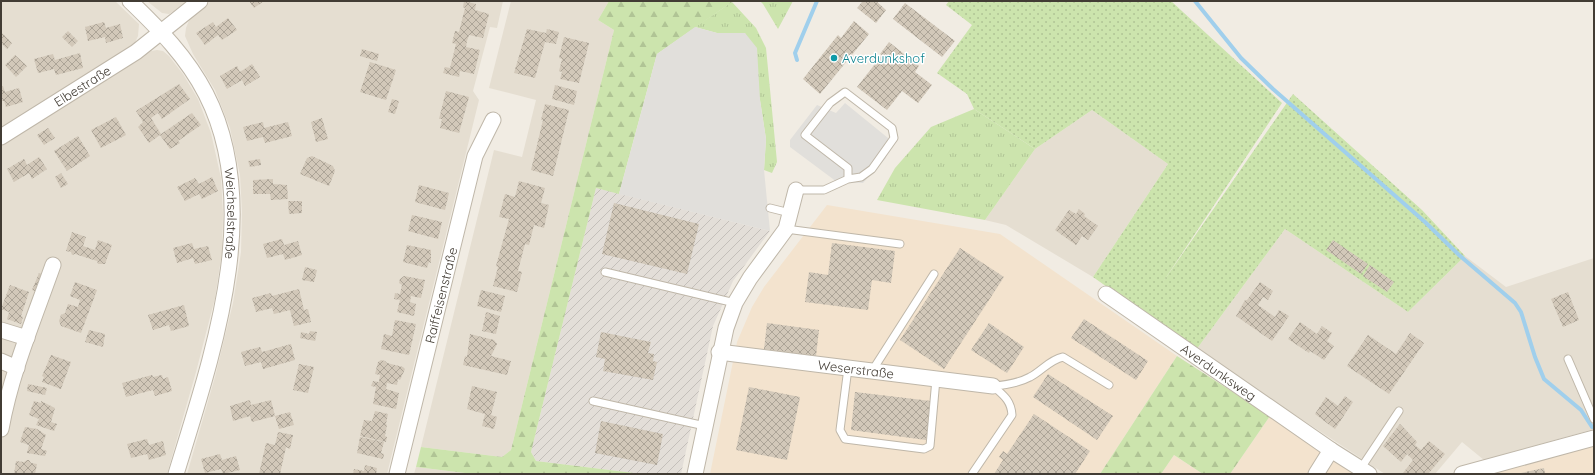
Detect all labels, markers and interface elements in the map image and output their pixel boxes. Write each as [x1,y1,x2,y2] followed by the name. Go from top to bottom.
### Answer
[842,50,925,66] place label: Averdunkshof
[829,53,839,63] marker: Averdunkshof
[51,62,114,110] street label: Elbestraße
[221,167,240,260] street label: Weichselstraße
[421,246,460,345] street label: Raiffeisenstraße
[1178,340,1259,404] street label: Averdunksweg
[817,356,895,382] street label: Weserstraße

